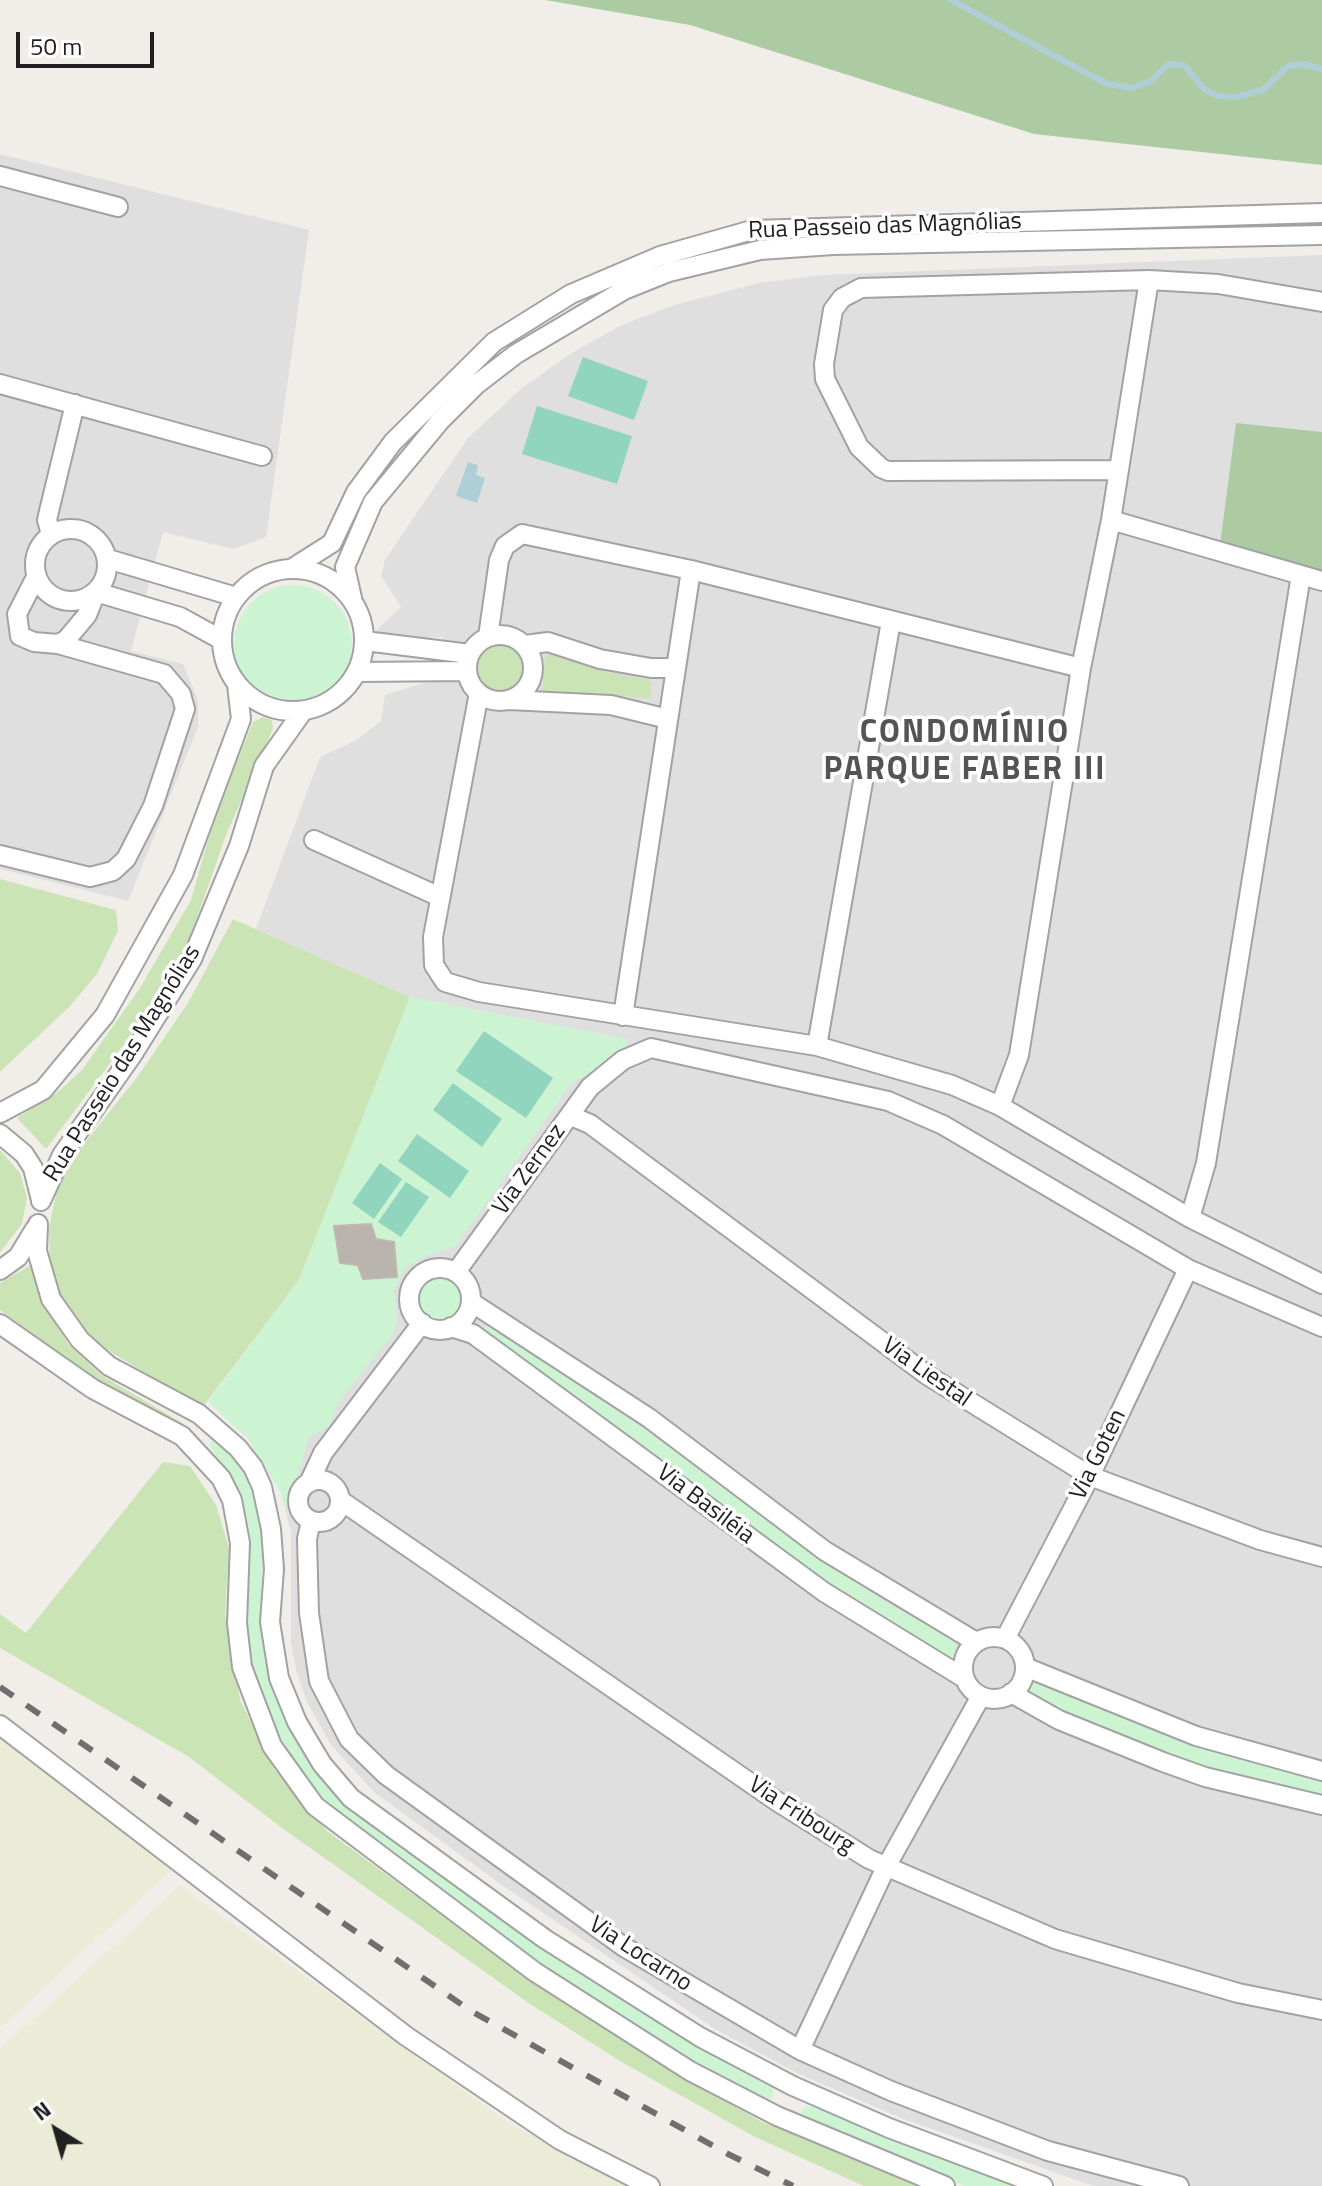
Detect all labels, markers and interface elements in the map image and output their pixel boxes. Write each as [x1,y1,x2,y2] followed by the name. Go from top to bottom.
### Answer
[20,16,158,66] scale bar
[30,28,82,64] text: 50 m
[748,208,1022,246] street label: Rua Passeio das Magnólias
[823,715,1107,790] district label: CONDOMÍNIO PARQUE FABER III
[38,940,208,1188] street label: Rua Passeio das Magnólias
[487,1119,573,1221] street label: Via Zernez
[876,1332,976,1414] street label: Via Liestal
[1065,1405,1133,1505] street label: Via Goten
[651,1459,759,1551] street label: Via Basiléia
[743,1771,859,1861] street label: Via Fribourg
[583,1911,697,1999] street label: Via Locarno
[16,2090,96,2170] north arrow
[25,2093,58,2129] text: N

